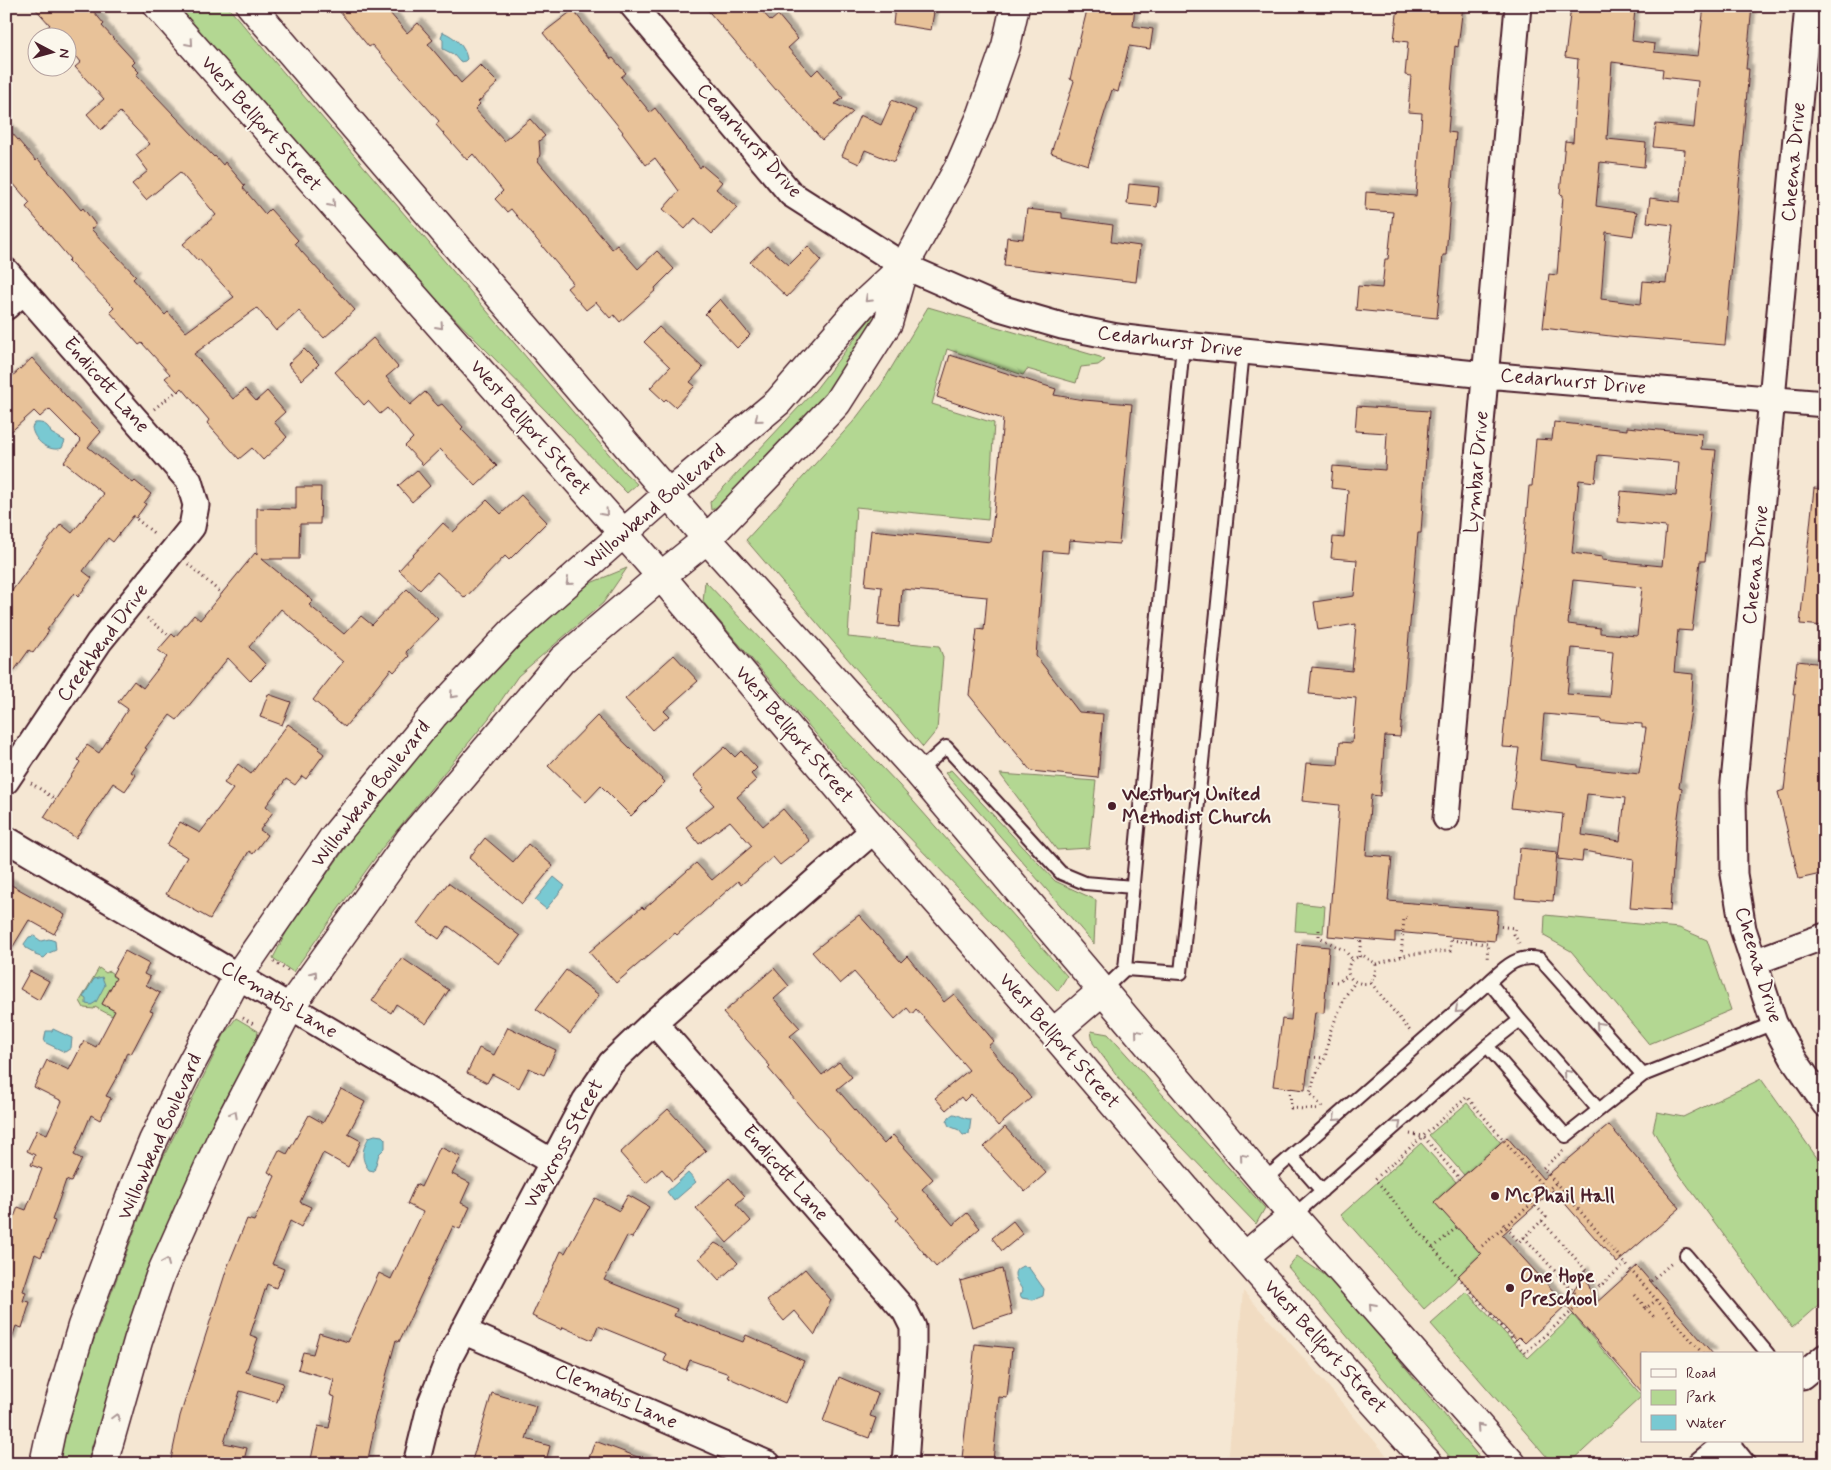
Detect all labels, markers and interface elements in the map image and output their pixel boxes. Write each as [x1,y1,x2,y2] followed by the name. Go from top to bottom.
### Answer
[28,28,78,78] north arrow
[184,38,193,47] one-way arrow
[54,48,73,59] text: N
[193,50,328,199] street label: West Bellfort Street
[690,78,808,204] street label: Cedarhurst Drive
[1775,101,1813,223] street label: Cheena Drive
[326,199,335,208] one-way arrow
[864,293,873,302] one-way arrow
[434,320,442,329] one-way arrow
[1096,320,1244,364] street label: Cedarhurst Drive
[57,331,155,439] street label: Endicott Lane
[462,354,597,503] street label: West Bellfort Street
[1499,362,1647,402] street label: Cedarhurst Drive
[1458,410,1496,534] street label: Lymbar Drive
[755,413,764,422] one-way arrow
[578,438,732,576] street label: Willowbend Boulevard
[1736,504,1776,626] street label: Cheena Drive
[599,508,608,517] one-way arrow
[566,576,575,585] one-way arrow
[51,578,155,708] street label: Creekbend Drive
[727,660,860,811] street label: West Bellfort Street
[450,690,459,699] one-way arrow
[305,715,437,873] street label: Willowbend Boulevard
[1121,781,1271,831] place label: Westbury United Methodist Church
[1106,800,1118,812] marker: Westbury United Methodist Church
[1728,904,1788,1026] street label: Cheena Drive
[215,954,343,1046] street label: Clematis Lane
[991,967,1126,1116] street label: West Bellfort Street
[308,970,317,979] one-way arrow
[1454,1004,1463,1013] one-way arrow
[1596,1022,1605,1031] one-way arrow
[1134,1029,1143,1038] one-way arrow
[111,1049,209,1225] street label: Willowbend Boulevard
[1563,1070,1572,1079] one-way arrow
[517,1075,611,1213] street label: Waycross Street
[228,1111,238,1120] one-way arrow
[1333,1112,1342,1121] one-way arrow
[736,1119,834,1227] street label: Endicott Lane
[1393,1121,1402,1130] one-way arrow
[1239,1153,1248,1162] one-way arrow
[1505,1183,1615,1210] place label: McPhail Hall
[1489,1190,1501,1202] marker: McPhail Hall
[160,1258,171,1267] one-way arrow
[1520,1263,1597,1313] place label: One Hope Preschool
[1256,1274,1393,1421] street label: West Bellfort Street
[1504,1282,1516,1294] marker: One Hope Preschool
[1369,1302,1378,1311] one-way arrow
[1641,1352,1804,1442] legend
[550,1358,682,1436] street label: Clematis Lane
[1686,1364,1716,1384] text: Road
[1686,1388,1716,1408] text: Park
[111,1413,121,1421] one-way arrow
[1686,1414,1726,1434] text: Water
[1477,1424,1486,1433] one-way arrow

